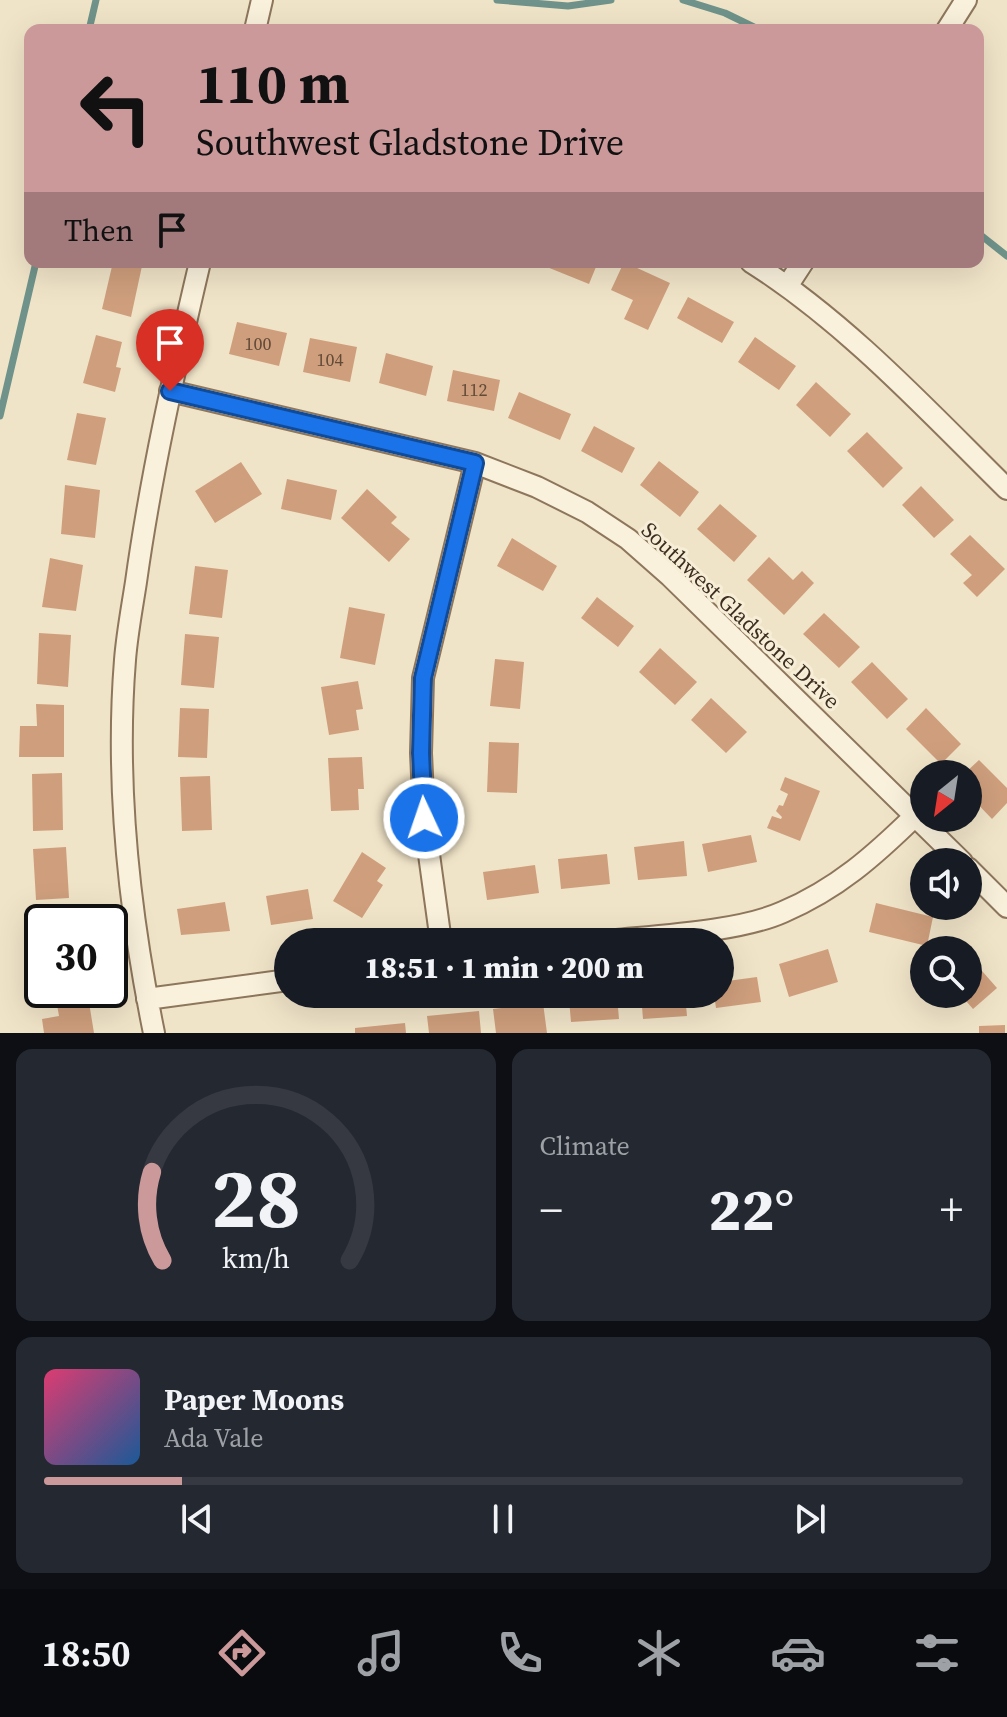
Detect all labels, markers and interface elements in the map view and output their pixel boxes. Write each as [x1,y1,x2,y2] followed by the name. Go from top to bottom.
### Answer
[196,45,350,122] text: 110 m
[64,56,168,160] icon: left
[196,118,624,167] text: Southwest Gladstone Drive
[150,208,194,252] icon: arrive
[64,210,134,251] text: Then
[136,309,204,391] pin
[148,321,192,365] icon: arrive
[245,331,272,356] house number: 100
[317,347,344,372] house number: 104
[461,377,488,402] house number: 112
[635,515,847,715] street label: Southwest Gladstone Drive
[910,760,982,832] north arrow
[910,760,982,1008] map controls
[382,776,466,860] position arrow
[910,848,982,920] button: sound
[24,904,128,1008] speed limit sign: 30
[910,936,982,1008] button: search
[364,947,644,988] text: 18:51 · 1 min · 200 m
[540,1128,630,1164] text: Climate
[211,1141,301,1255] text: 28
[708,1168,794,1250] text: 22°
[540,1179,563,1240] text: −
[940,1179,963,1240] text: +
[222,1238,290,1278] text: km/h
[164,1379,344,1420] text: Paper Moons
[164,1420,263,1456] text: Ada Vale
[175,1497,219,1541] icon: previous
[481,1497,525,1541] icon: pause
[788,1497,832,1541] icon: next
[214,1625,270,1681] icon: directions
[353,1625,409,1681] icon: music
[492,1625,548,1681] icon: phone
[631,1625,687,1681] icon: climate
[770,1625,826,1681] icon: car
[909,1625,965,1681] icon: filters
[42,1629,130,1678] text: 18:50

